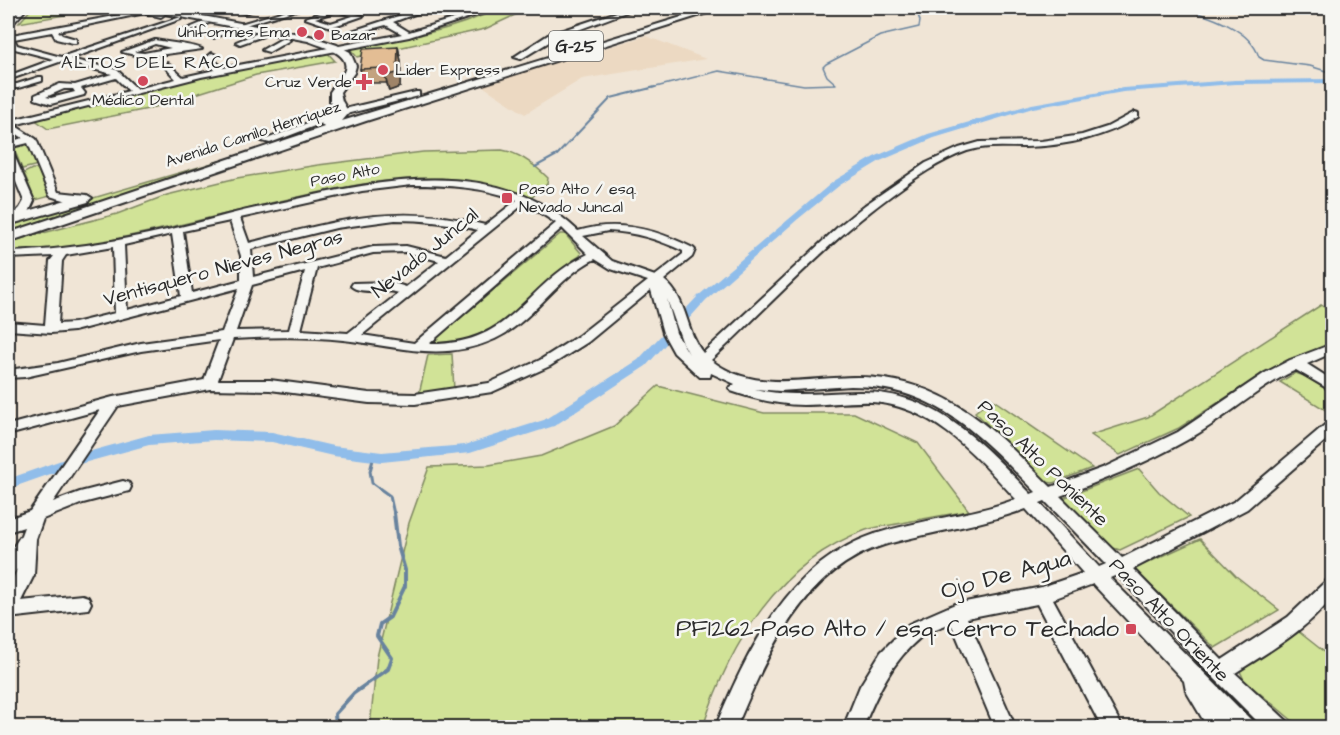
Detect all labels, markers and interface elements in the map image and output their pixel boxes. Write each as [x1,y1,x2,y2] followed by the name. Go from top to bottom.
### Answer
[178,21,290,43] place label: Uniformes Ema
[331,24,376,46] place label: Bazar
[295,25,309,39] marker: Uniformes Ema
[312,28,326,42] marker: Bazar
[549,31,603,61] road number: G-25
[61,50,239,75] district label: ALTOS DEL RACO
[395,59,500,81] place label: Lider Express
[376,63,390,77] marker: Lider Express
[265,71,352,93] place label: Cruz Verde
[136,74,150,88] marker: Médico Dental
[357,75,371,89] marker: Cruz Verde
[92,89,194,111] place label: Médico Dental
[163,95,344,173] street label: Avenida Camilo Henríquez
[309,158,381,192] street label: Paso Alto
[519,178,636,218] place label: Paso Alto / esq. Nevado Juncal
[500,191,514,205] marker: Paso Alto / esq. Nevado Juncal
[366,201,484,305] street label: Nevado Juncal
[100,223,346,314] street label: Ventisquero Nieves Negras
[971,393,1115,533] street label: Paso Alto Poniente
[937,541,1075,610] street label: Ojo De Agua
[1102,552,1236,688] street label: Paso Alto Oriente
[676,612,1120,646] place label: PF1262-Paso Alto / esq. Cerro Techado
[1124,622,1138,636] marker: PF1262-Paso Alto / esq. Cerro Techado

